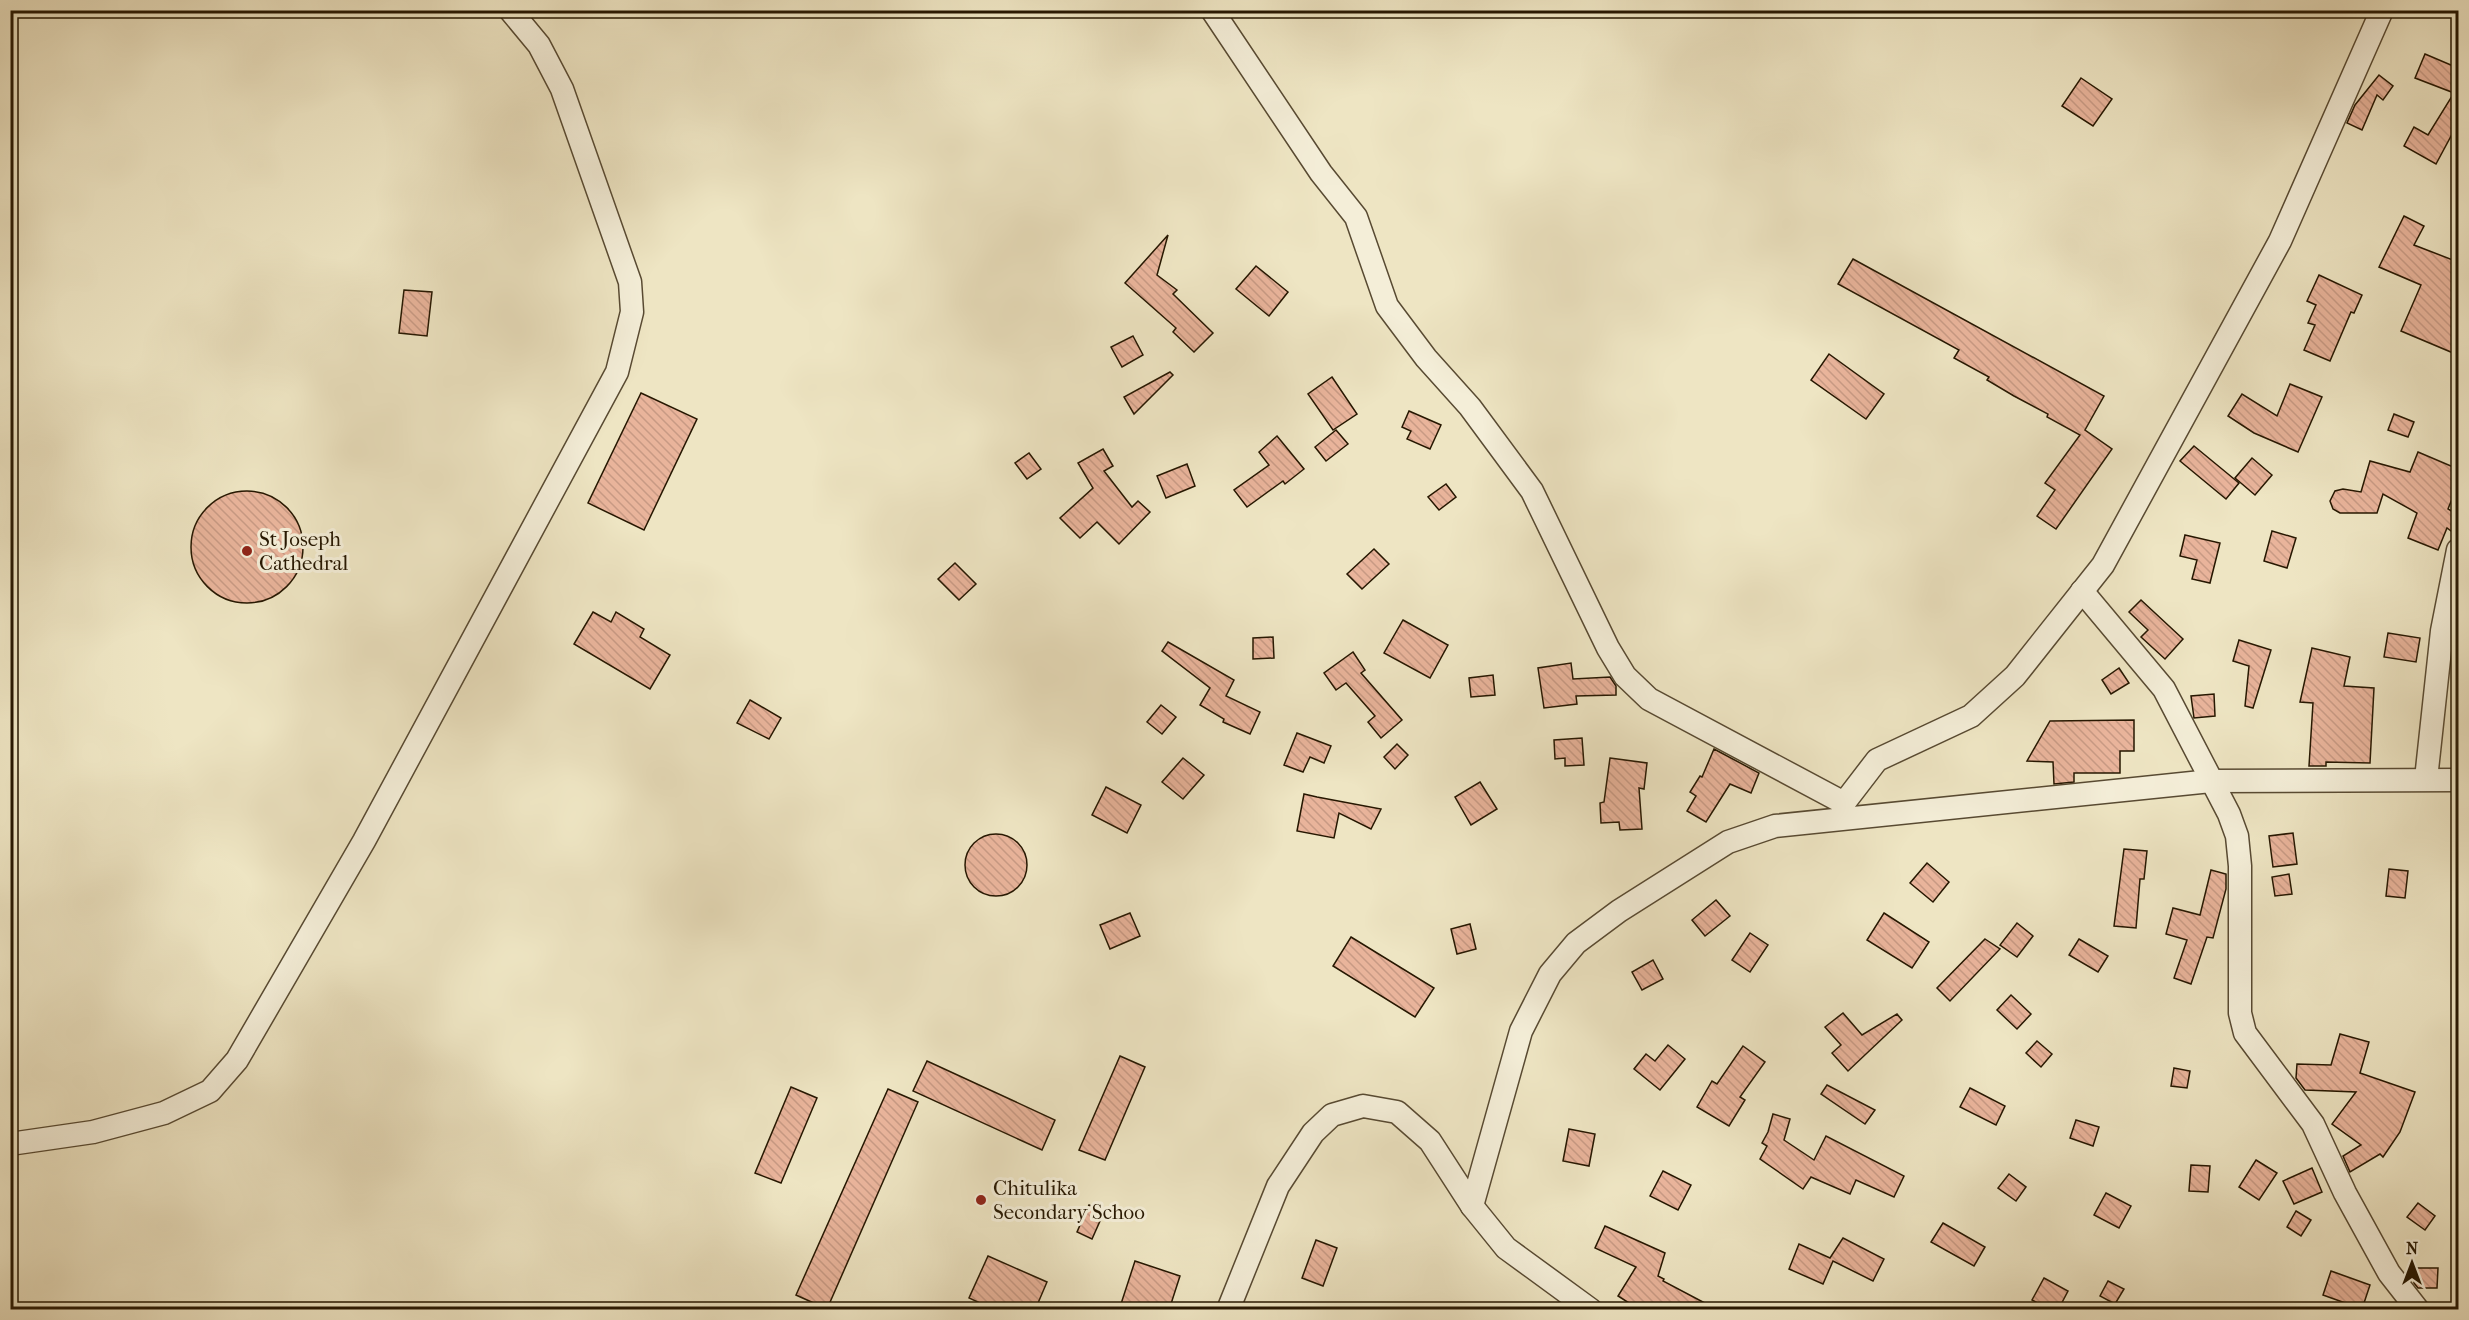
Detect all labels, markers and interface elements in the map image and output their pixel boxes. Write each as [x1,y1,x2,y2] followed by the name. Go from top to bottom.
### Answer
[259,527,348,575] place label: St Joseph Cathedral
[240,544,254,558] marker: St Joseph Cathedral
[993,1176,1145,1224] place label: Chitulika Secondary Schoo
[974,1193,988,1207] marker: Chitulika Secondary Schoo
[2382,1233,2442,1293] north arrow
[2406,1239,2419,1258] text: N

